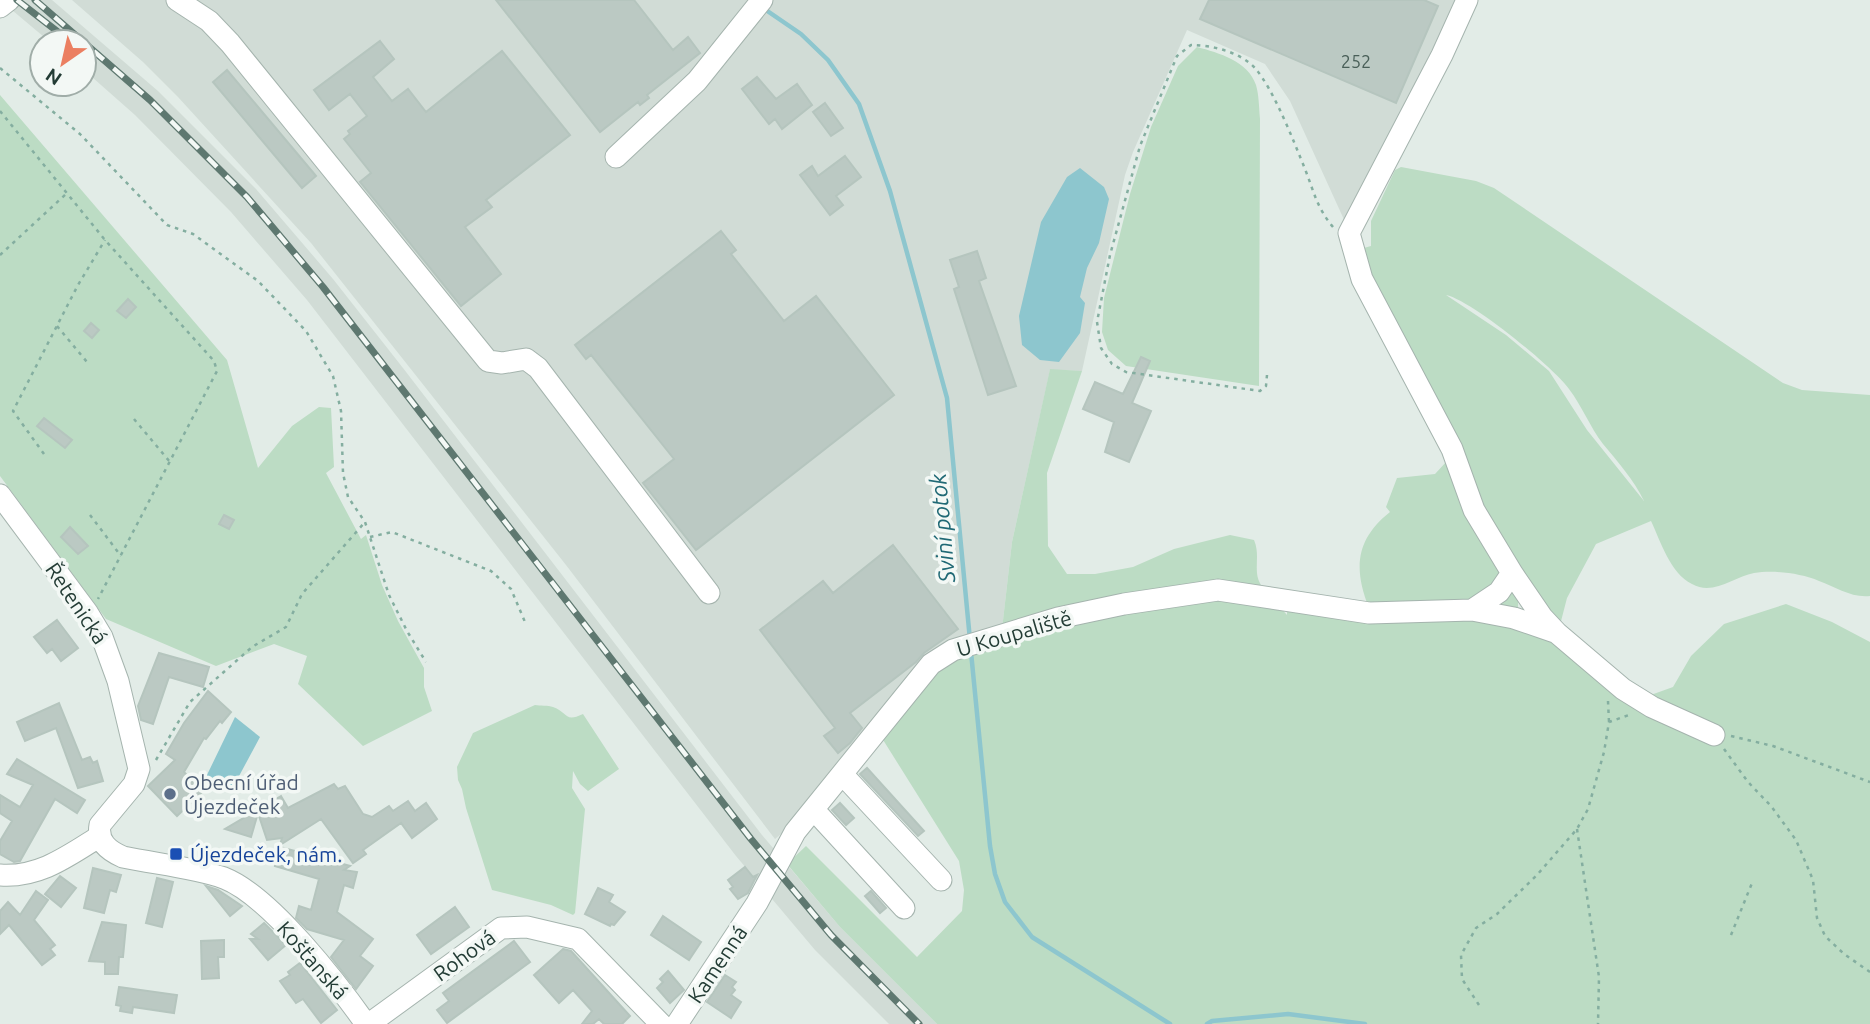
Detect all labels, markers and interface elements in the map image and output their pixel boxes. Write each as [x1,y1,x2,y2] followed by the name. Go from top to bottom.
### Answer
[28,28,98,98] north arrow
[1341,51,1371,71] house number: 252
[41,64,66,90] text: N
[925,472,959,585] water label: Sviní potok
[41,558,113,648] street label: Řetenická
[954,605,1074,661] street label: U Koupaliště
[184,770,299,818] place label: Obecní úřad Újezdeček
[162,786,178,802] marker: Obecní úřad Újezdeček
[190,842,342,866] place label: Újezdeček, nám.
[168,846,184,862] marker: Újezdeček, nám.
[273,916,353,1004] street label: Košťanská
[682,921,752,1007] street label: Kamenná
[428,925,500,985] street label: Rohová

